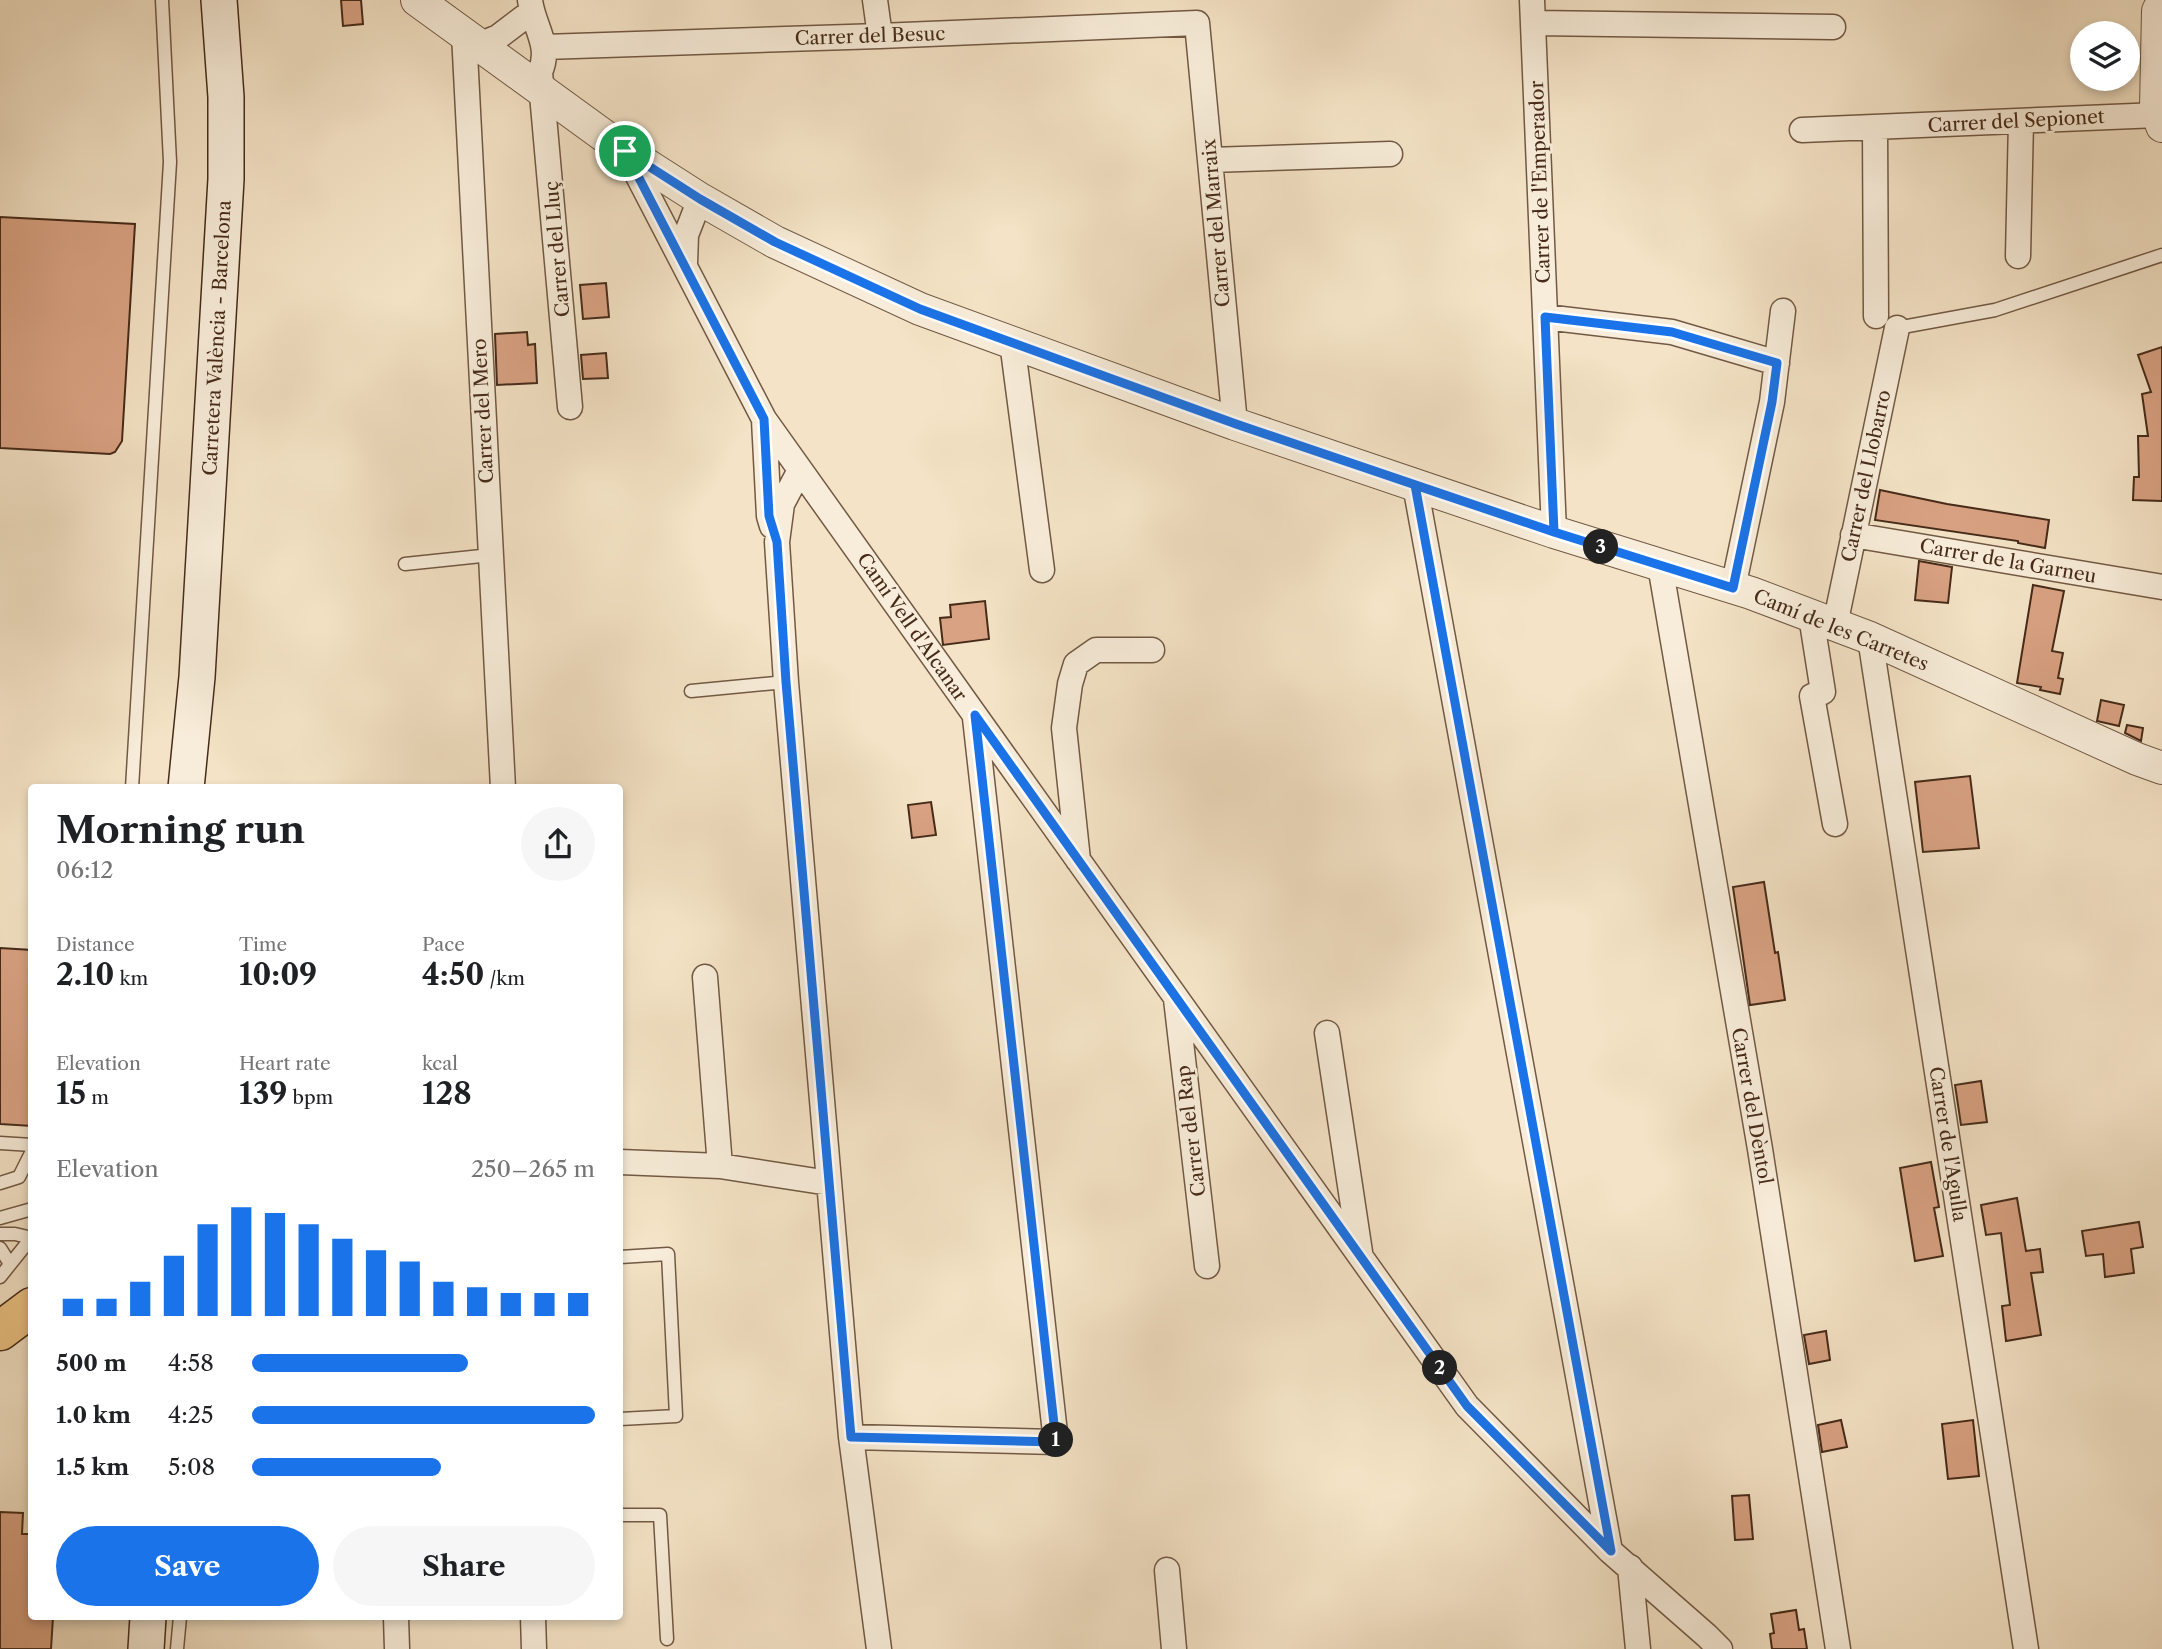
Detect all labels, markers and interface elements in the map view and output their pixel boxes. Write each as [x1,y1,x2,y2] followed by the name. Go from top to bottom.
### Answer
[2070,21,2140,91] map controls
[2070,21,2140,91] button: layers
[794,22,946,50] street label: Carrer del Besuc
[1525,80,1555,284] street label: Carrer de l'Emperador
[1927,105,2105,137] street label: Carrer del Sepionet
[595,121,655,181] pin
[606,132,644,170] icon: arrive
[1197,137,1235,308] street label: Carrer del Marraix
[540,180,574,318] street label: Carrer del Lluç
[198,200,236,476] street label: Carretera València - Barcelona
[468,338,498,484] street label: Carrer del Mero
[1837,388,1895,564] street label: Carrer del Llobarro
[1584,530,1618,564] pin: 3
[1918,534,2098,588] street label: Carrer de la Garneu
[1595,535,1606,558] text: 3
[852,548,972,706] street label: Camí Vell d'Alcanar
[1750,584,1932,676] street label: Camí de les Carretes
[56,806,305,853] text: Morning run
[521,807,595,881] button: share
[56,856,113,884] text: 06:12
[56,933,135,956] text: Distance
[239,933,287,956] text: Time
[422,933,465,956] text: Pace
[56,956,114,993] text: 2.10
[239,956,317,993] text: 10:09
[422,956,484,993] text: 4:50
[114,967,148,990] text: km
[484,967,525,990] text: /km
[1727,1026,1777,1186] street label: Carrer del Dèntol
[56,1052,141,1075] text: Elevation
[239,1052,331,1075] text: Heart rate
[422,1052,458,1075] text: kcal
[1172,1064,1210,1198] street label: Carrer del Rap
[1924,1065,1972,1223] street label: Carrer de l'Agulla
[56,1075,86,1112] text: 15
[239,1075,287,1112] text: 139
[422,1075,472,1112] text: 128
[86,1086,109,1109] text: m
[287,1086,333,1109] text: bpm
[56,1155,159,1183] text: Elevation
[471,1155,595,1183] text: 250–265 m
[56,1349,127,1377] text: 500 m
[168,1349,214,1377] text: 4:58
[1422,1350,1458,1386] pin: 2
[1434,1356,1445,1379] text: 2
[56,1401,131,1429] text: 1.0 km
[168,1401,213,1429] text: 4:25
[1038,1422,1074,1458] pin: 1
[1051,1428,1060,1451] text: 1
[56,1453,129,1481] text: 1.5 km
[168,1453,215,1481] text: 5:08
[56,1526,319,1606] button: Save
[333,1526,595,1606] button: Share

